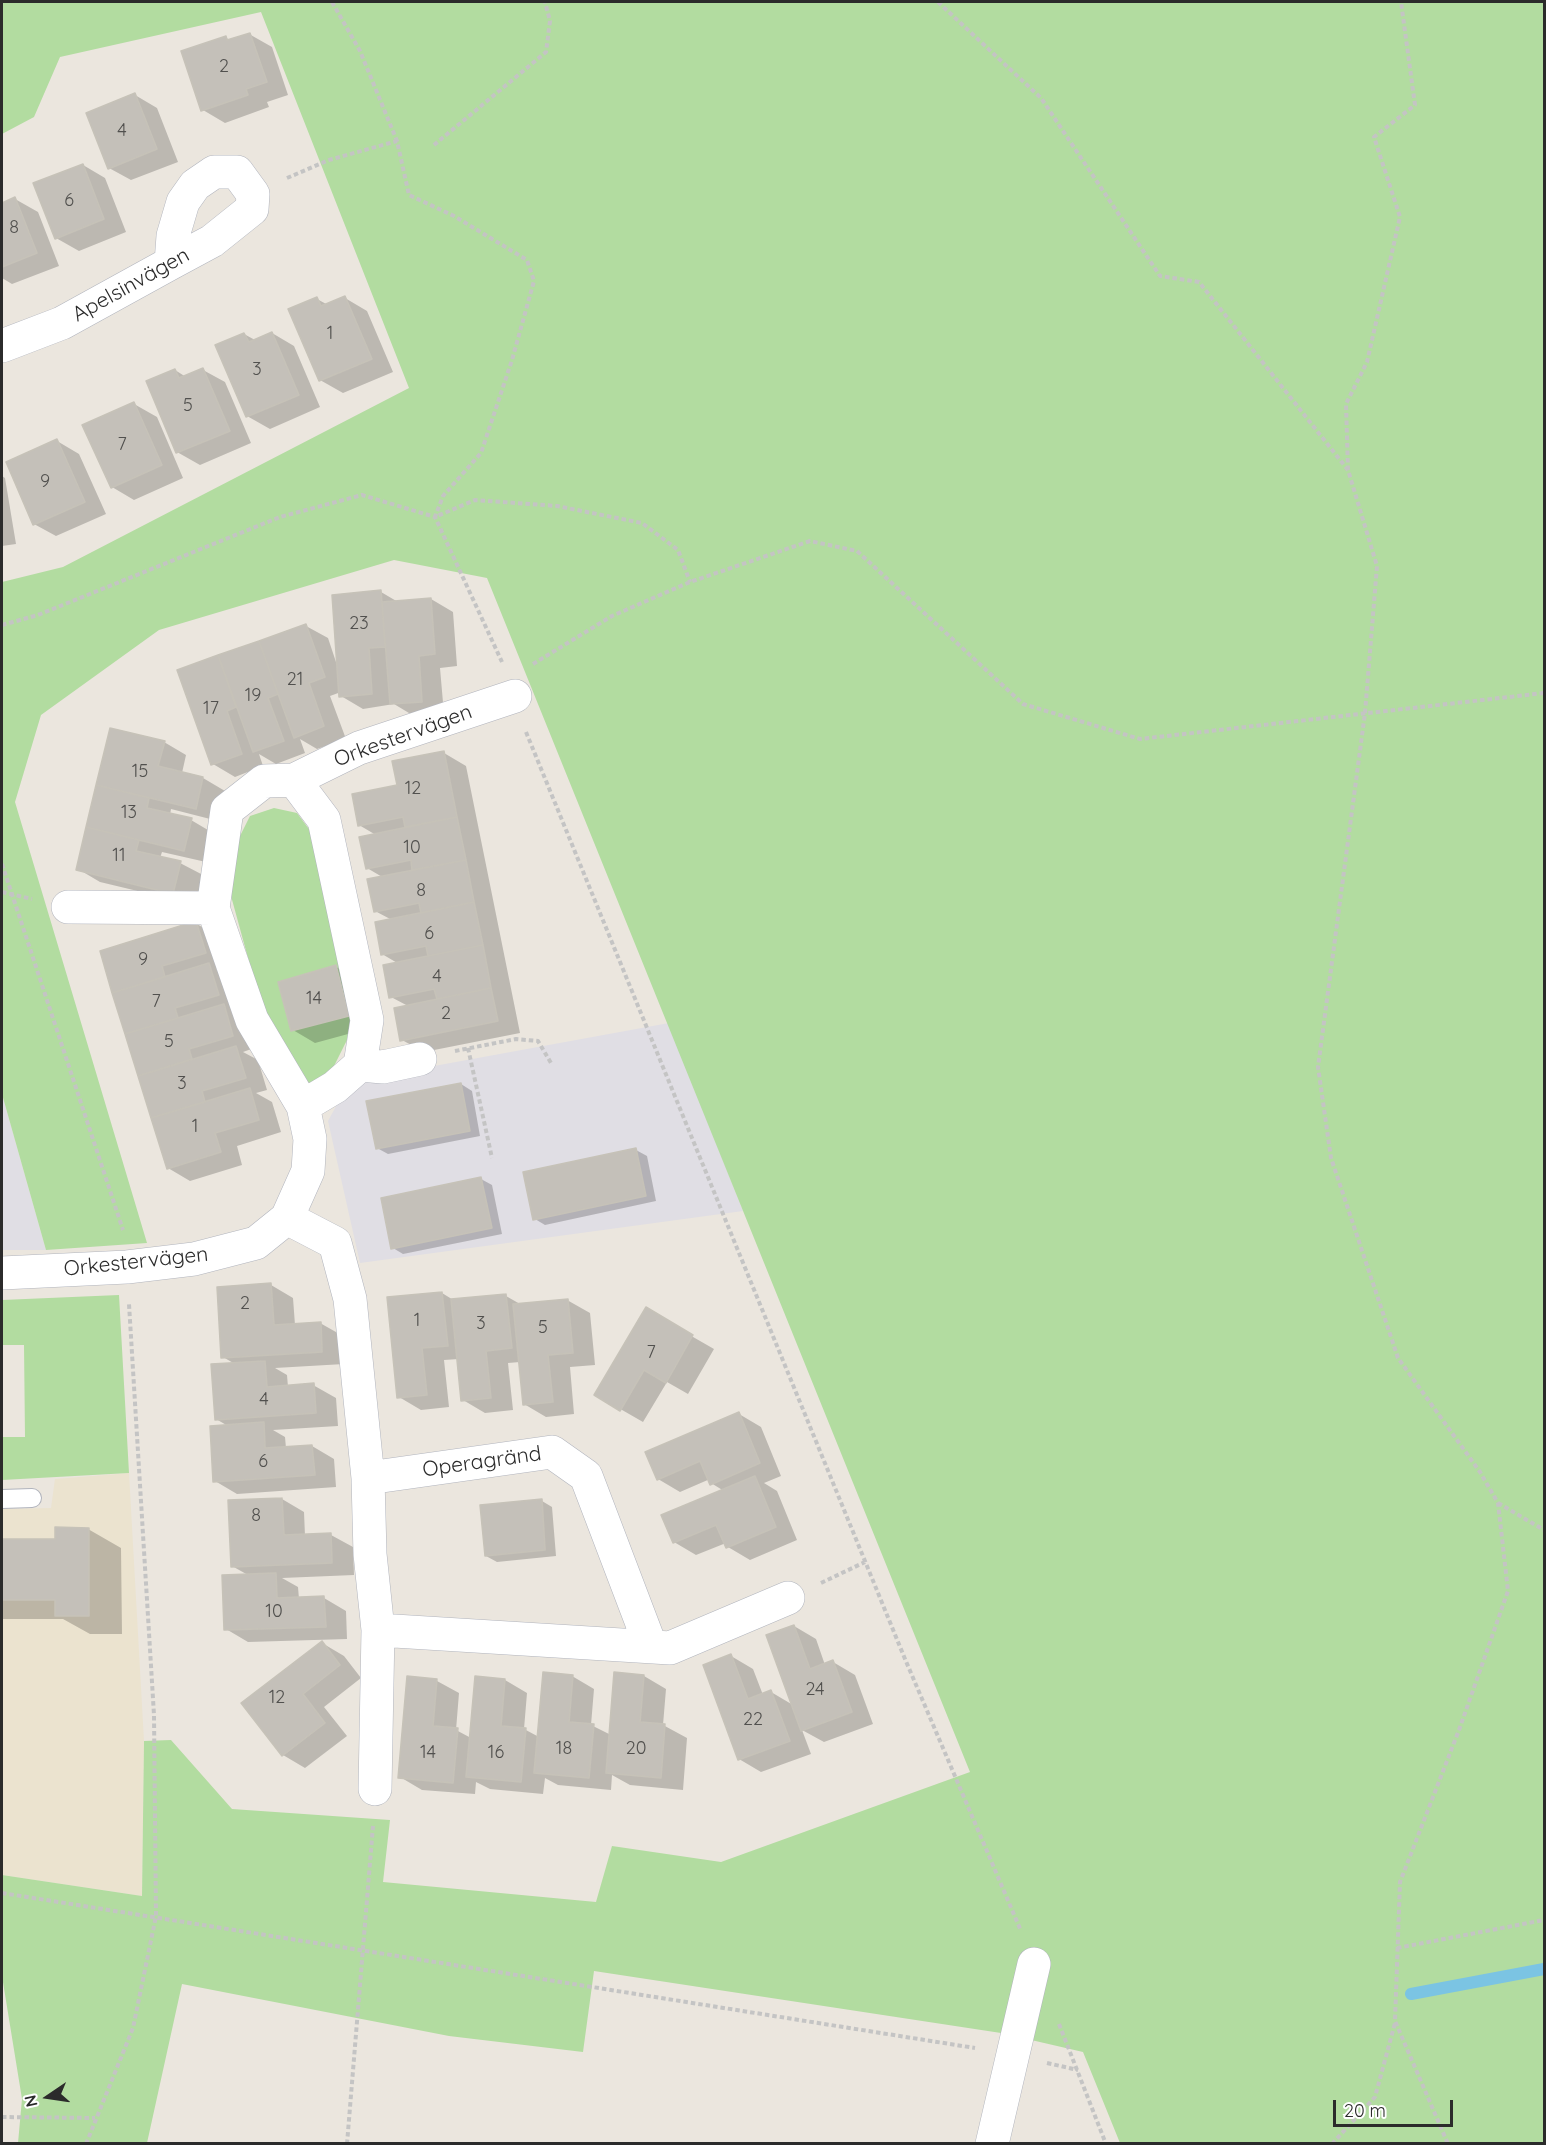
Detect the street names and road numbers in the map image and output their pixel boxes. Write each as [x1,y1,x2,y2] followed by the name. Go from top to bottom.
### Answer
[68,243,194,327] street label: Apelsinvägen
[330,699,476,773] street label: Orkestervägen
[63,1242,209,1282] street label: Orkestervägen
[421,1441,543,1483] street label: Operagränd

